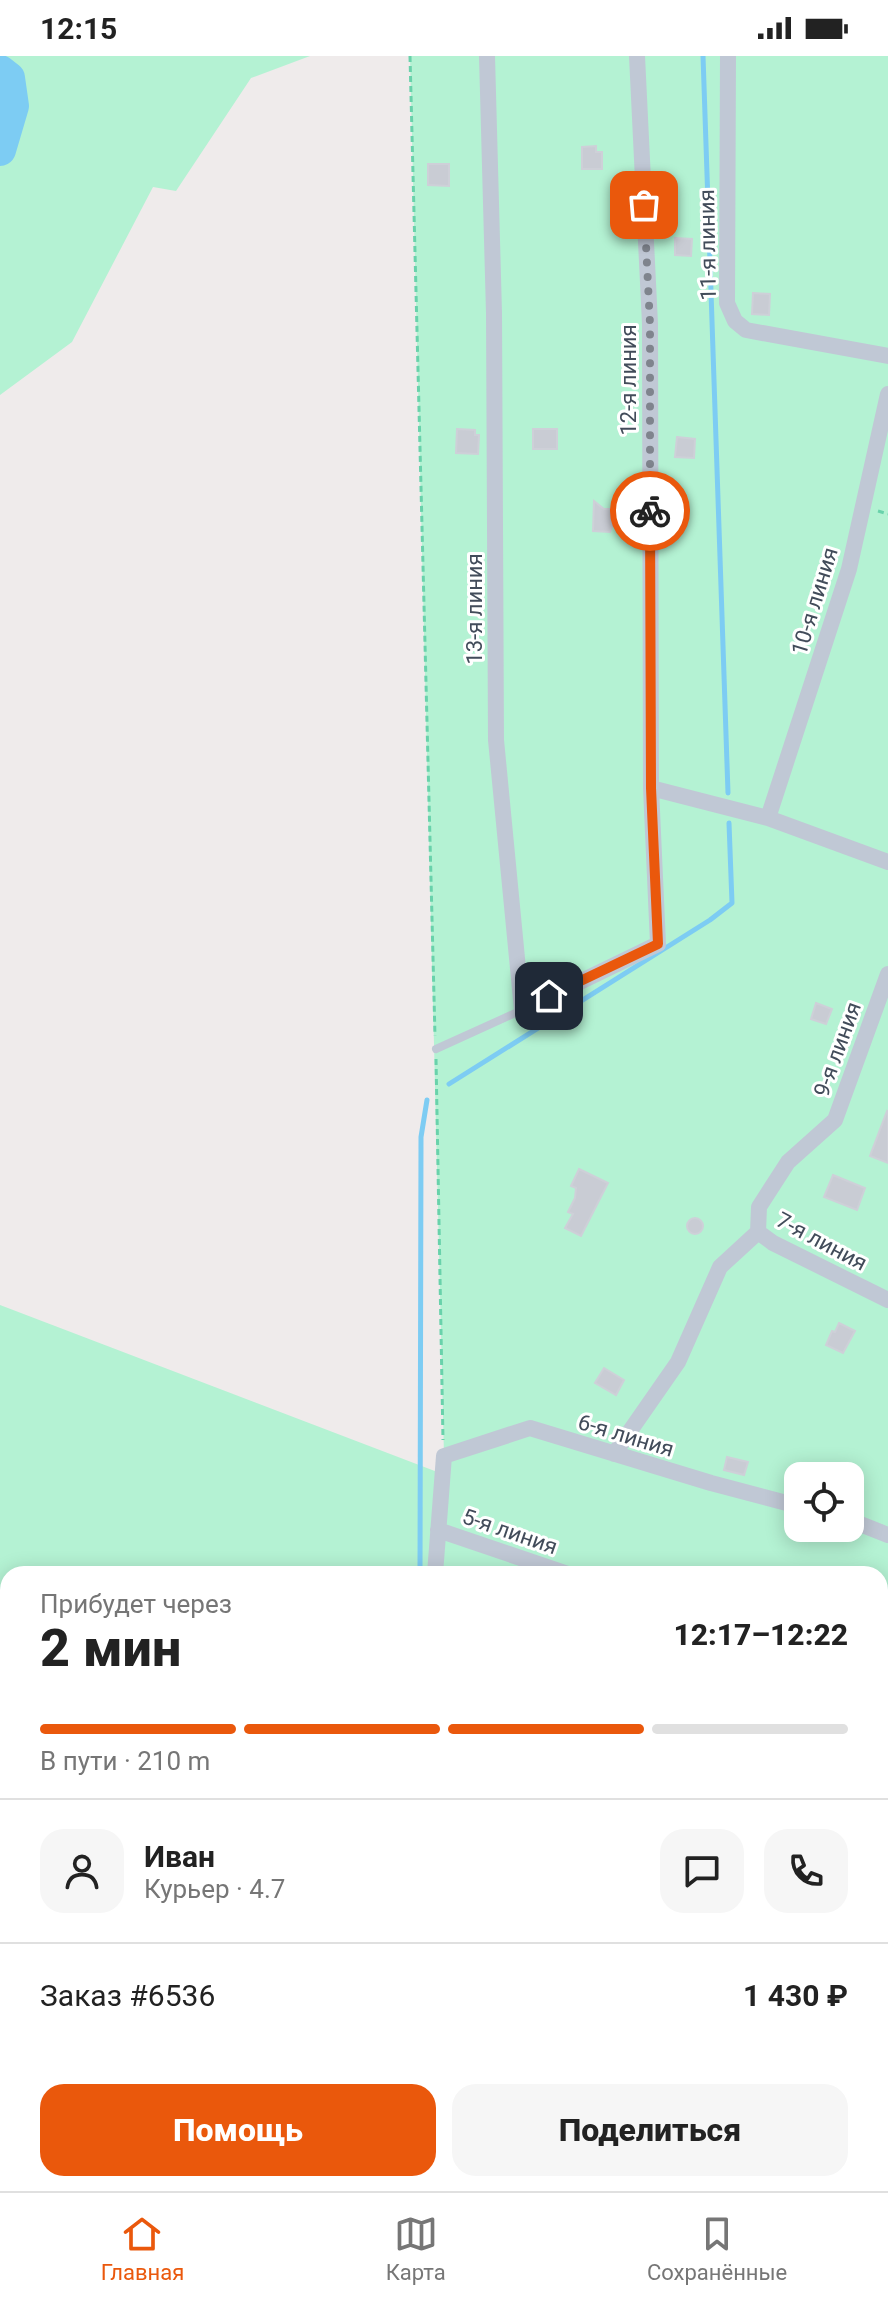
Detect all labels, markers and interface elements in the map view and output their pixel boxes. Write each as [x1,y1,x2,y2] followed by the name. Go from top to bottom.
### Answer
[40,11,117,46] text: 12:15
[610,171,678,239] pin
[622,183,666,227] icon: bag
[694,189,721,301] street label: 11-я линия
[616,324,641,436] street label: 12-я линия
[610,471,690,551] courier
[628,489,672,533] icon: bike
[786,544,843,658] street label: 10-я линия
[462,553,487,665] street label: 13-я линия
[515,962,583,1030] pin
[527,974,571,1018] icon: home
[809,998,866,1100] street label: 9-я линия
[772,1207,871,1276] street label: 7-я линия
[575,1409,677,1462] street label: 6-я линия
[784,1462,864,1542] map controls
[784,1462,864,1542] button: locate
[459,1504,561,1559] street label: 5-я линия
[40,1589,232,1619] text: Прибудет через
[673,1617,848,1652] text: 12:17–12:22
[40,1618,181,1679] text: 2 мин
[40,1746,210,1776] text: В пути · 210 m
[40,1829,124,1913] button: person
[660,1829,744,1913] button: chat
[764,1829,848,1913] button: phone
[144,1839,215,1874] text: Иван
[144,1874,285,1904] text: Курьер · 4.7
[40,1978,215,2013] text: Заказ #6536
[743,1978,848,2013] text: 1 430 ₽
[40,2084,436,2176] button: Помощь
[452,2084,848,2176] button: Поделиться
[101,2212,184,2285] tab: Главная
[386,2212,446,2285] tab: Карта
[647,2212,787,2285] tab: Сохранённые

